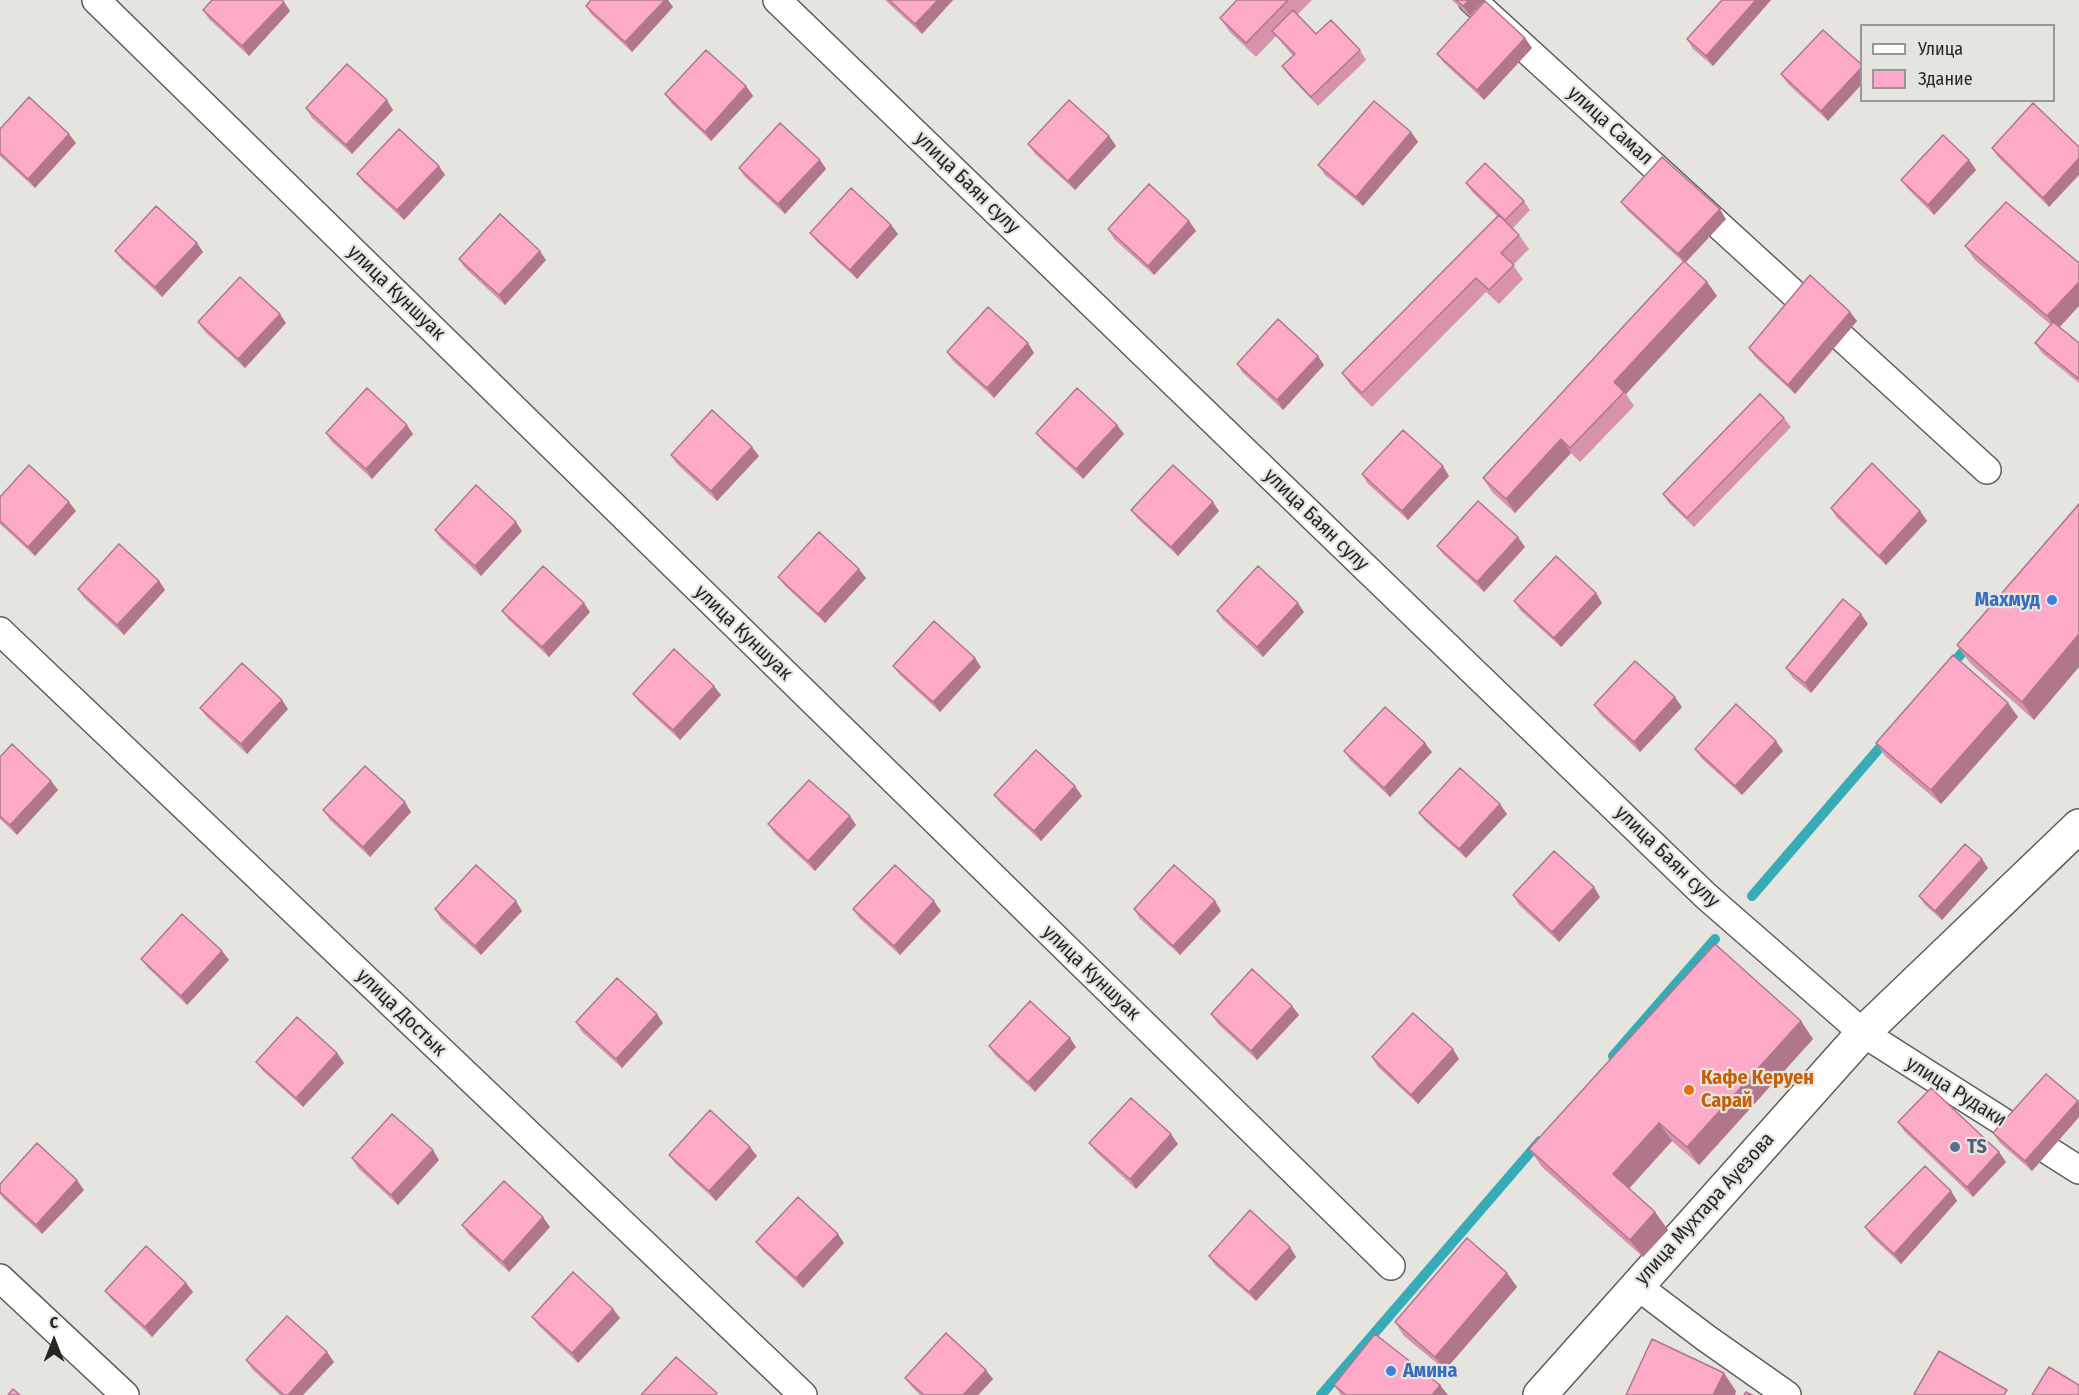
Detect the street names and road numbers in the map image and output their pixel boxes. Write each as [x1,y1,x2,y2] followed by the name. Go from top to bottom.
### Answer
[1562,81,1658,171] street label: улица Самал
[909,127,1025,239] street label: улица Баян сулу
[342,240,450,346] street label: улица Куншуак
[1258,464,1374,576] street label: улица Баян сулу
[689,580,797,686] street label: улица Куншуак
[1609,801,1725,913] street label: улица Баян сулу
[1037,920,1145,1026] street label: улица Куншуак
[351,964,451,1062] street label: улица Достык
[1901,1052,2011,1132] street label: улица Рудаки
[1630,1128,1780,1290] street label: улица Мухтара Ауезова

